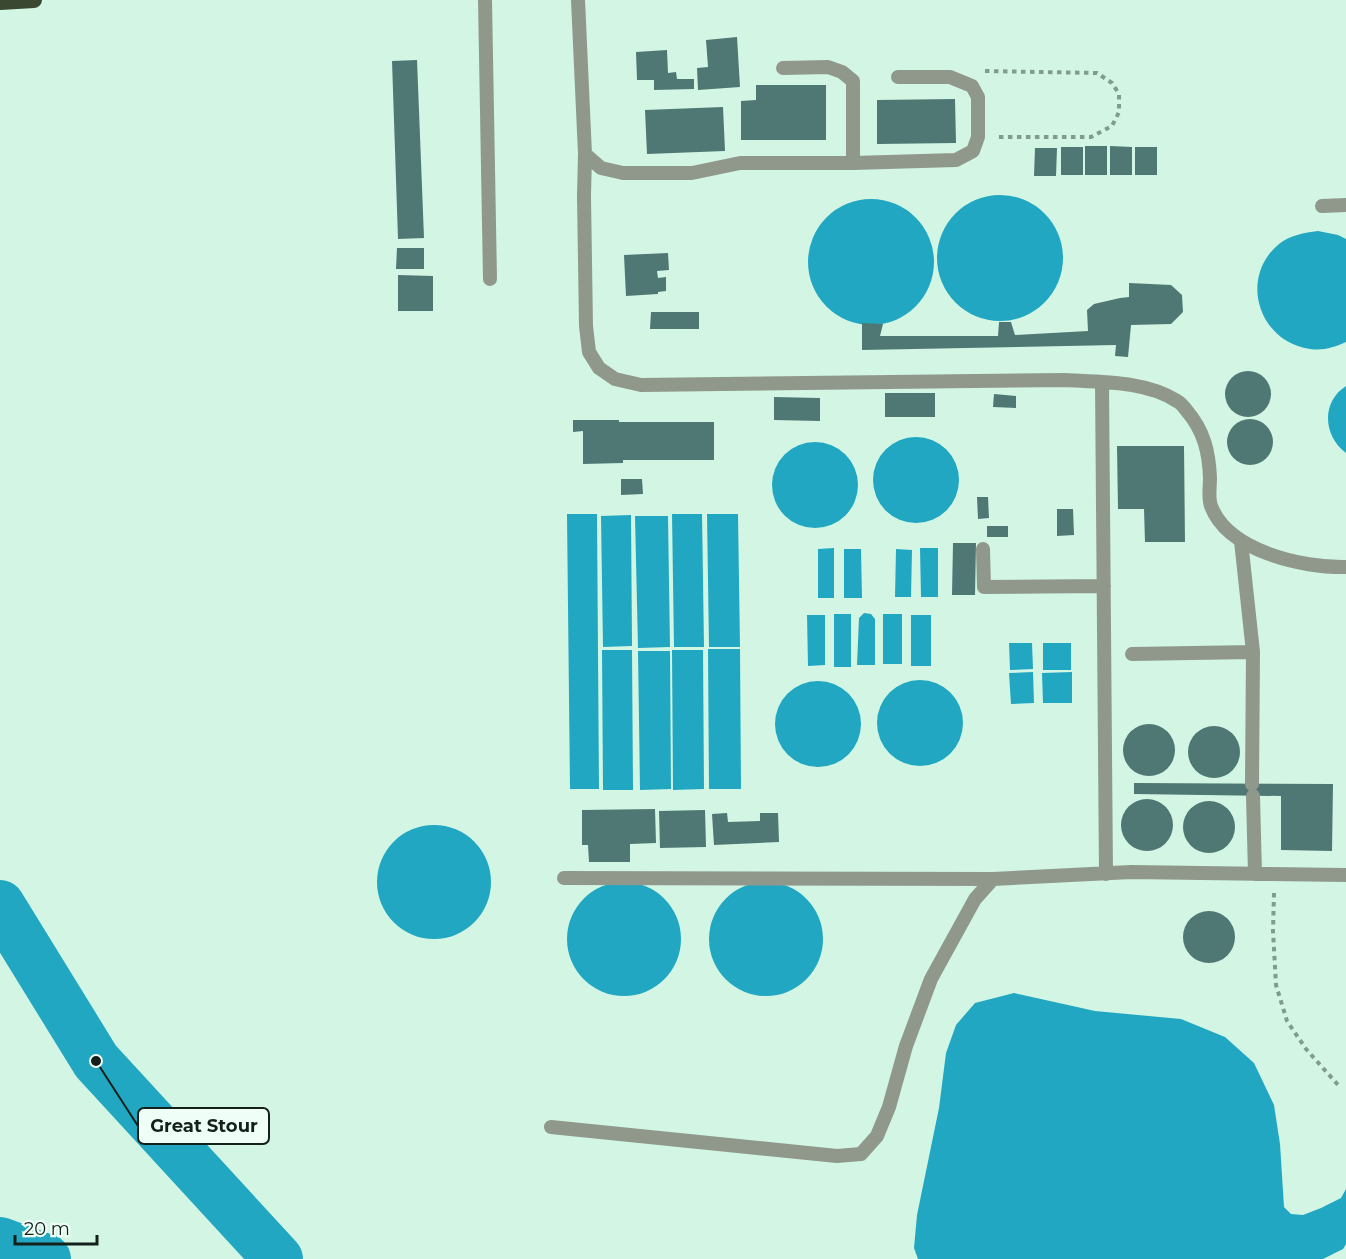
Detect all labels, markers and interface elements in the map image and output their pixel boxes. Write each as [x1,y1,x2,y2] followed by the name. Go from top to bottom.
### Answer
[138,1108,269,1144] callout: Great Stour
[150,1115,258,1137] text: Great Stour
[15,1208,98,1246] scale bar
[24,1218,70,1240] text: 20 m

